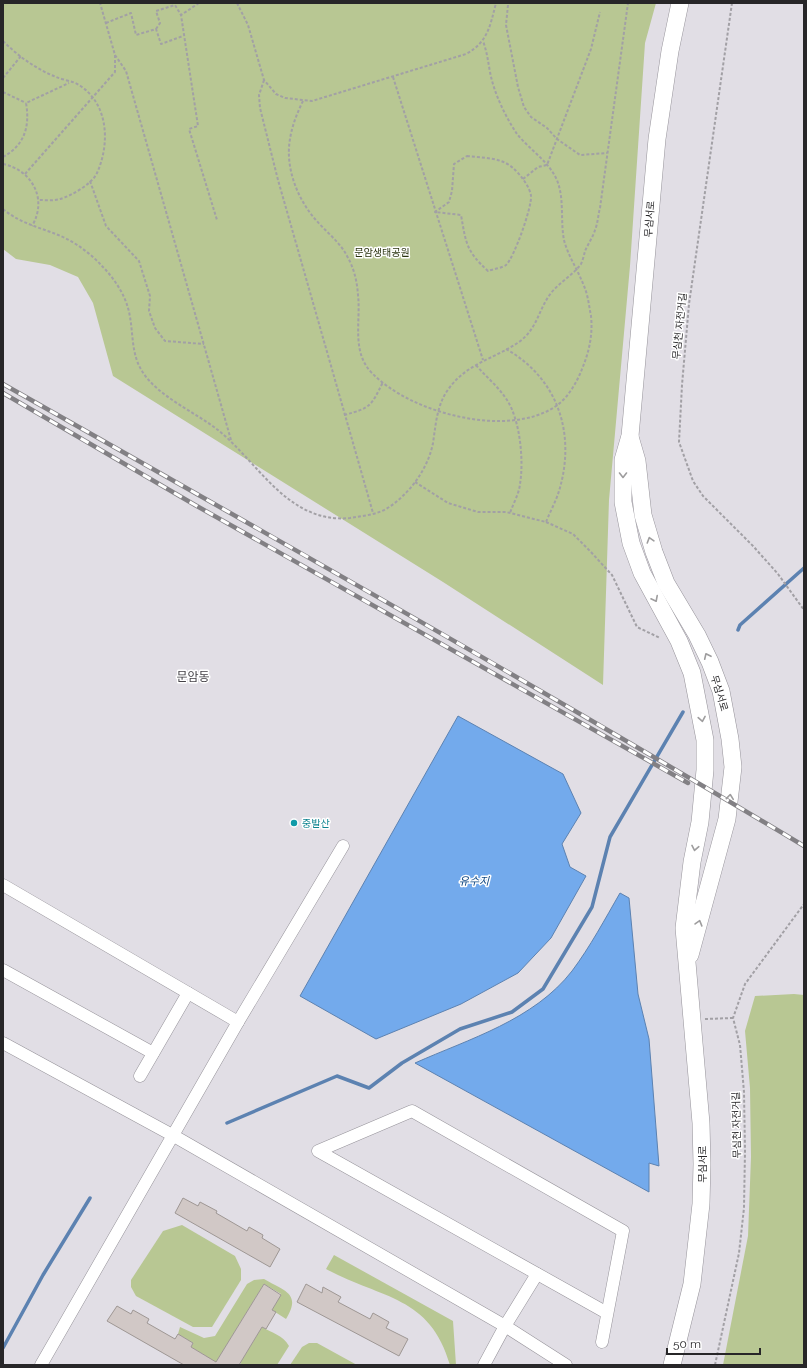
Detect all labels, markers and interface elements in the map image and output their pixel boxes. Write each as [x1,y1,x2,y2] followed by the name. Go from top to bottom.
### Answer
[642,200,657,238] street label: 무심서로
[354,247,410,258] park label: 문암생태공원
[671,292,688,360] street label: 무심천 자전거길
[619,472,627,478] one-way arrow
[646,537,655,544] one-way arrow
[650,595,658,602] one-way arrow
[704,653,712,661] one-way arrow
[176,670,210,684] district label: 문암동
[709,674,730,712] street label: 무심서로
[697,716,706,722] one-way arrow
[725,794,734,800] one-way arrow
[289,818,299,828] marker: 중발산
[302,818,330,829] place label: 중발산
[691,845,699,851] one-way arrow
[459,875,490,888] water label: 유수지
[694,920,703,927] one-way arrow
[730,1091,743,1159] street label: 무심천 자전거길
[697,1146,708,1182] street label: 무심서로
[667,1330,760,1356] scale bar
[673,1337,701,1351] text: 50 m

